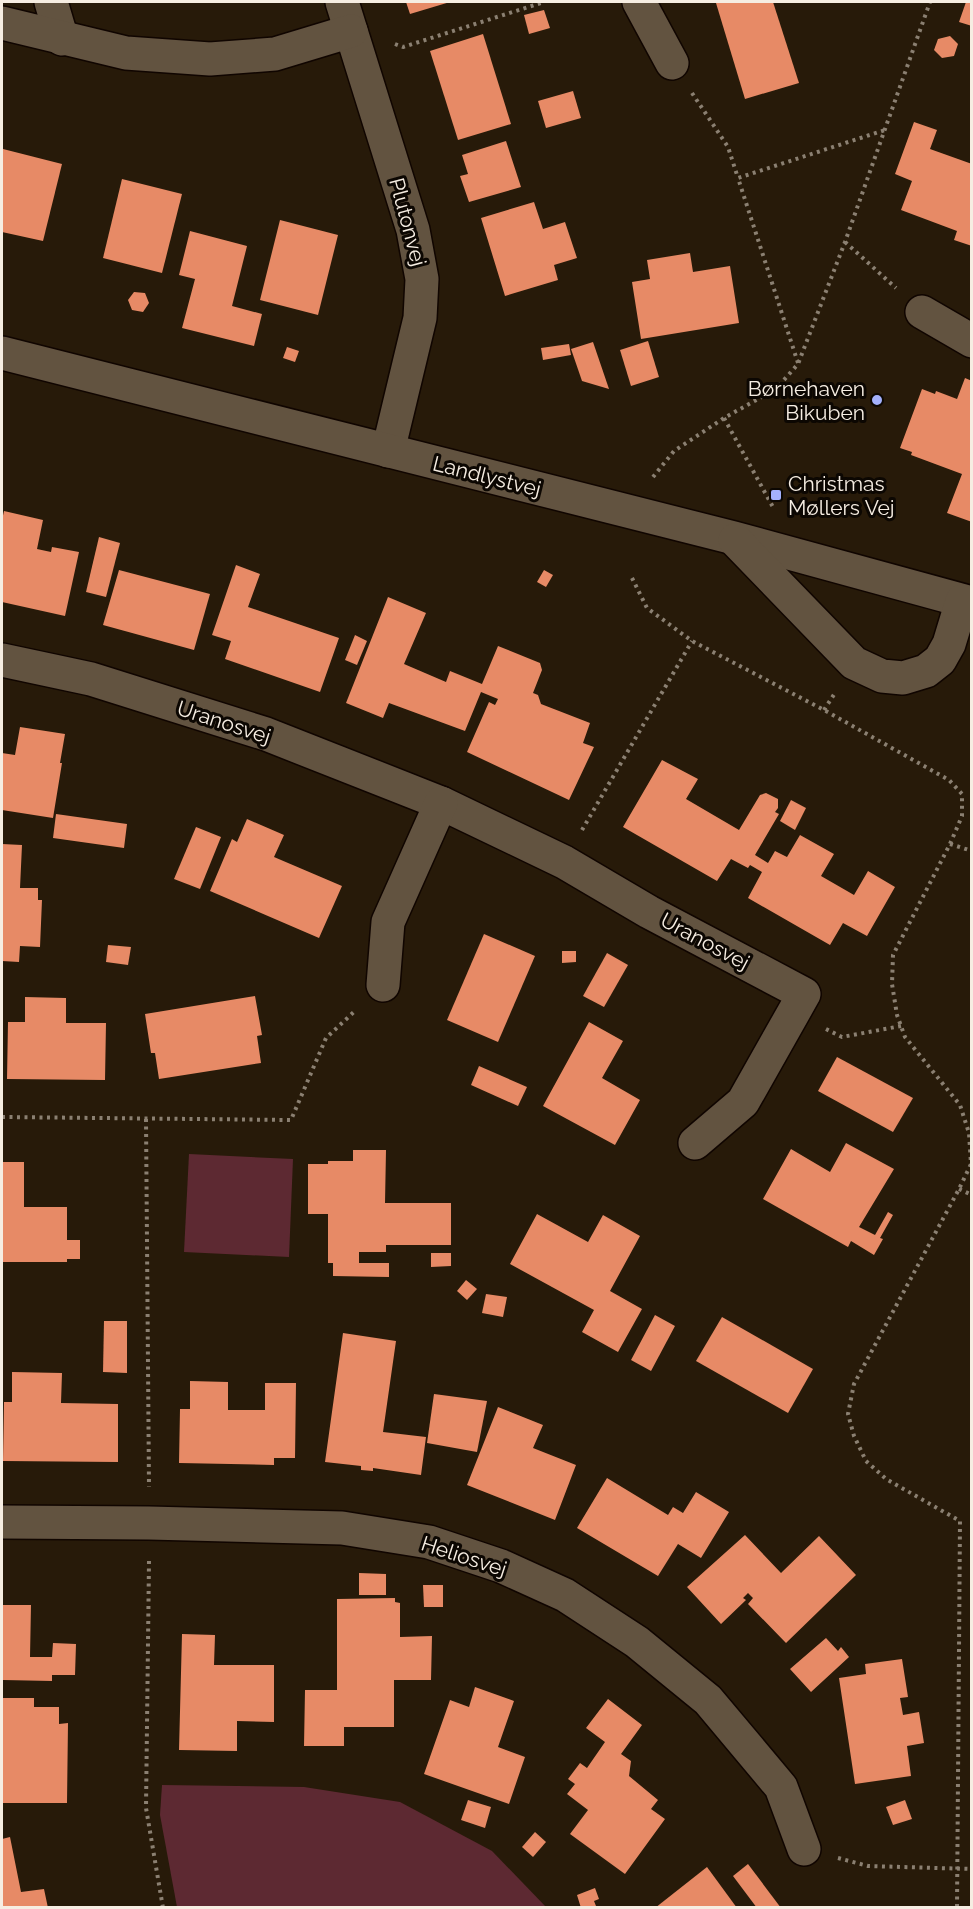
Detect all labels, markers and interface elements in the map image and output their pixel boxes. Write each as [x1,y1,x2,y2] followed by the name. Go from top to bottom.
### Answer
[384,175,432,269] street label: Plutonvej
[748,376,865,425] place label: Børnehaven Bikuben
[870,393,884,407] marker: Børnehaven Bikuben
[430,451,544,501] street label: Landlystvej
[788,471,895,520] place label: Christmas Møllers Vej
[769,488,783,502] marker: Christmas Møllers Vej
[174,695,274,749] street label: Uranosvej
[656,907,754,975] street label: Uranosvej
[418,1530,510,1582] street label: Heliosvej

